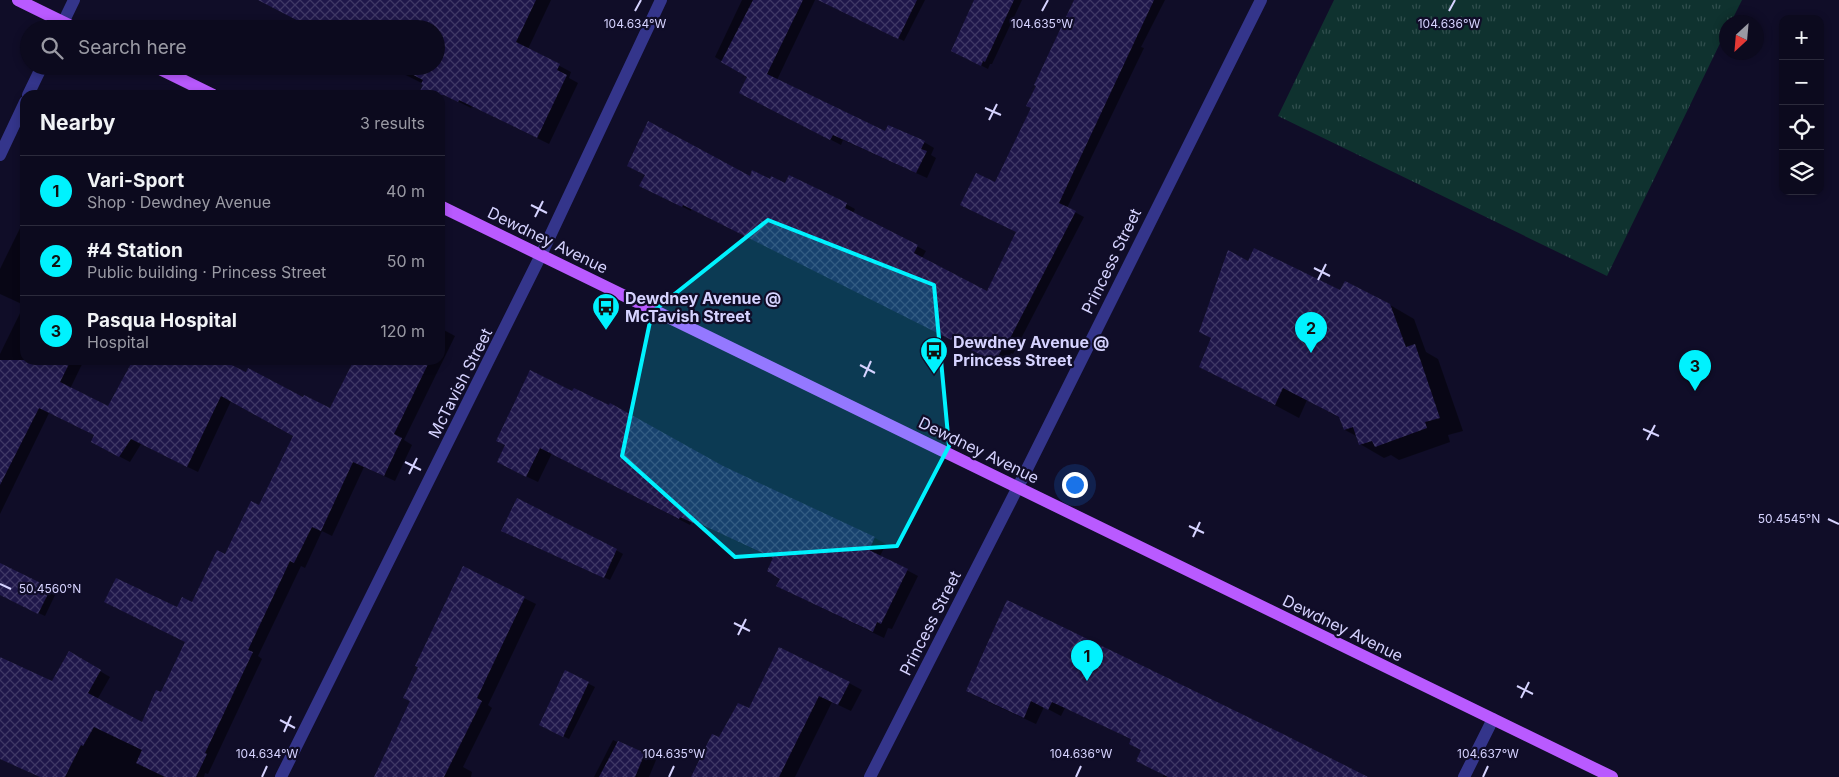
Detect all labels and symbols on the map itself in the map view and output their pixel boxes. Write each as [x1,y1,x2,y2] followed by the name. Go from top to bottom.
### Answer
[1719,15,1764,60] north arrow
[604,16,666,31] text: 104.634°W
[1011,16,1073,31] text: 104.635°W
[1418,16,1480,31] text: 104.636°W
[485,202,611,278] street label: Dewdney Avenue
[1077,205,1145,317] street label: Princess Street
[625,288,781,326] place label: Dewdney Avenue @ McTavish Street
[591,292,621,331] bus stop icon: Dewdney Avenue @ McTavish Street
[1295,312,1327,353] pin: 2
[424,325,496,441] street label: McTavish Street
[953,332,1109,370] place label: Dewdney Avenue @ Princess Street
[919,336,949,375] bus stop icon: Dewdney Avenue @ Princess Street
[1679,350,1711,391] pin: 3
[916,412,1042,488] street label: Dewdney Avenue
[1062,472,1088,498] your location
[1758,511,1820,526] text: 50.4545°N
[895,567,965,679] street label: Princess Street
[19,581,81,596] text: 50.4560°N
[1280,590,1406,666] street label: Dewdney Avenue
[1071,640,1103,681] pin: 1
[236,746,298,761] text: 104.634°W
[643,746,705,761] text: 104.635°W
[1050,746,1112,761] text: 104.636°W
[1457,746,1519,761] text: 104.637°W

